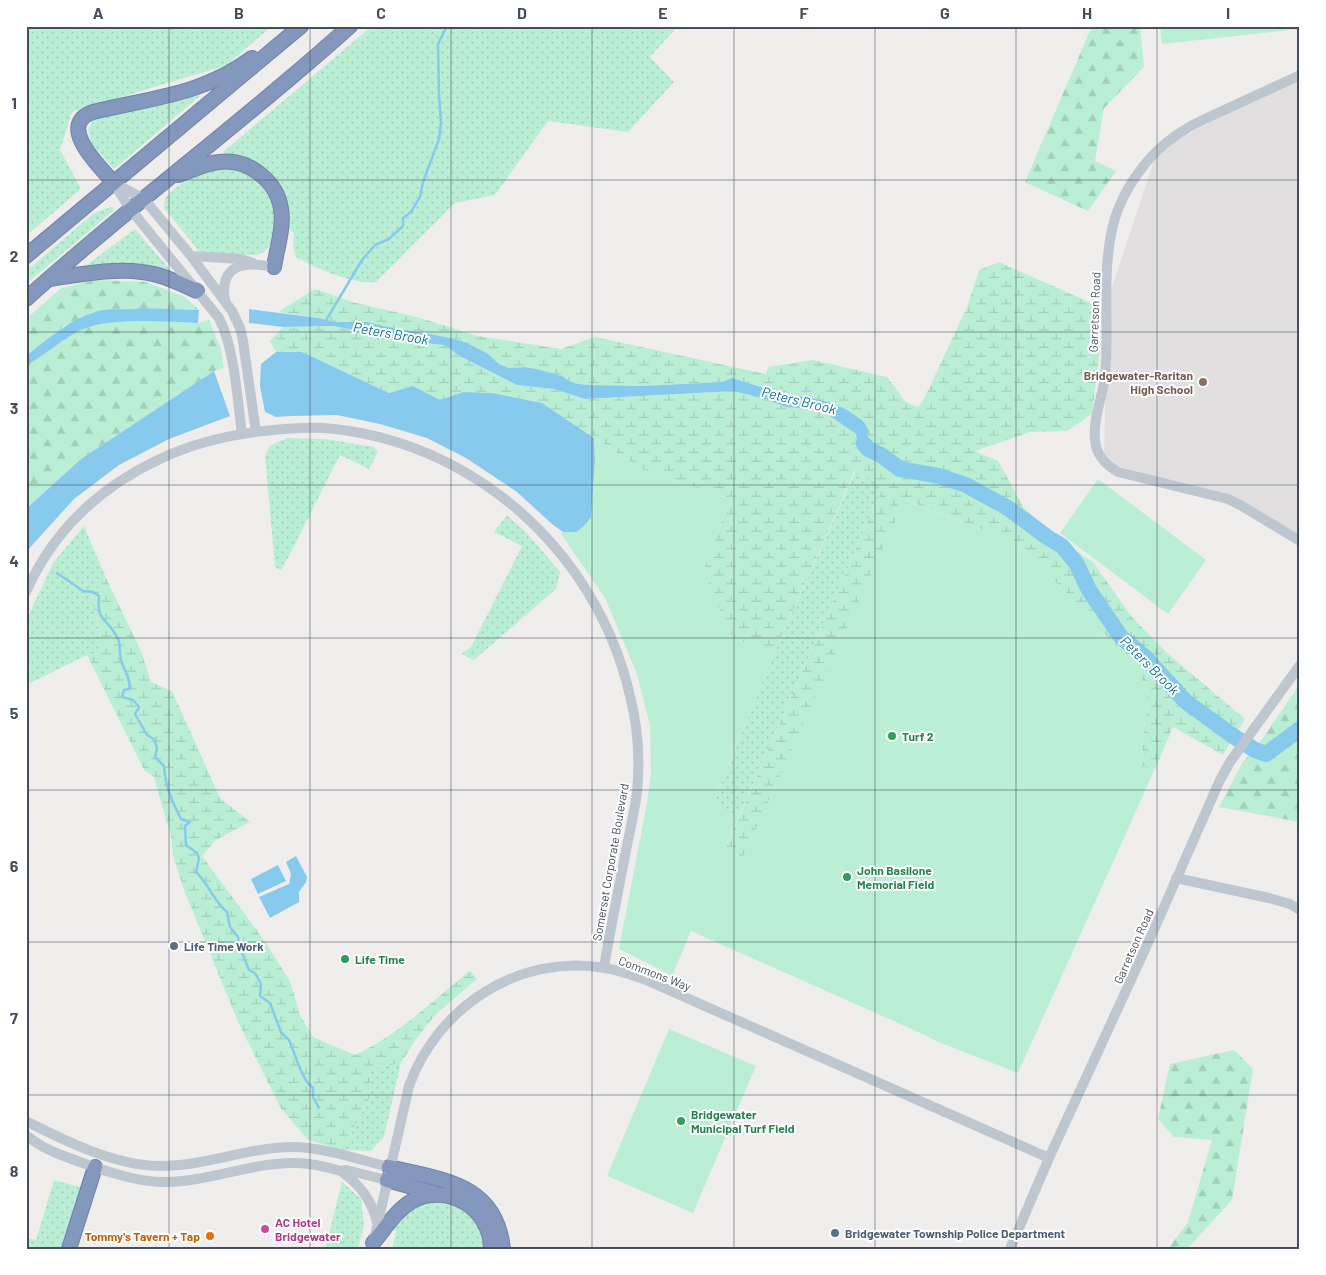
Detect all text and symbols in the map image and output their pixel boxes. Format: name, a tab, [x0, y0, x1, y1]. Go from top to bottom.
text: A	[93, 3, 104, 22]
text: B	[234, 3, 244, 22]
text: C	[376, 3, 386, 22]
text: D	[517, 3, 527, 22]
text: E	[658, 3, 668, 22]
text: F	[800, 3, 809, 22]
text: G	[940, 3, 950, 22]
text: H	[1082, 3, 1092, 22]
text: I	[1226, 3, 1230, 22]
text: 1	[11, 93, 17, 112]
text: 2	[10, 246, 19, 265]
street label: Garretson Road	[1086, 272, 1102, 352]
water label: Peters Brook	[352, 318, 430, 348]
place label: Bridgewater-Raritan High School	[1084, 368, 1193, 396]
marker: Bridgewater-Raritan High School	[1197, 376, 1209, 388]
water label: Peters Brook	[760, 383, 838, 417]
text: 3	[10, 398, 18, 417]
text: 4	[9, 551, 19, 570]
water label: Peters Brook	[1117, 632, 1183, 698]
text: 5	[10, 703, 19, 722]
place label: Turf 2	[902, 729, 934, 743]
marker: Turf 2	[886, 730, 898, 742]
street label: Somerset Corporate Boulevard	[589, 782, 631, 942]
text: 6	[10, 856, 19, 875]
place label: John Basilone Memorial Field	[857, 863, 934, 891]
marker: John Basilone Memorial Field	[841, 871, 853, 883]
street label: Garretson Road	[1110, 906, 1156, 986]
place label: Life Time Work	[184, 939, 264, 953]
marker: Life Time Work	[168, 940, 180, 952]
place label: Life Time	[355, 952, 405, 966]
marker: Life Time	[339, 953, 351, 965]
street label: Commons Way	[617, 953, 694, 993]
text: 7	[10, 1008, 18, 1027]
place label: Bridgewater Municipal Turf Field	[691, 1107, 795, 1135]
marker: Bridgewater Municipal Turf Field	[675, 1115, 687, 1127]
text: 8	[10, 1161, 19, 1180]
place label: AC Hotel Bridgewater	[275, 1215, 341, 1243]
marker: AC Hotel Bridgewater	[259, 1223, 271, 1235]
place label: Bridgewater Township Police Department	[845, 1226, 1066, 1240]
marker: Bridgewater Township Police Department	[829, 1227, 841, 1239]
place label: Tommy's Tavern + Tap	[85, 1229, 200, 1243]
marker: Tommy's Tavern + Tap	[204, 1230, 216, 1242]

